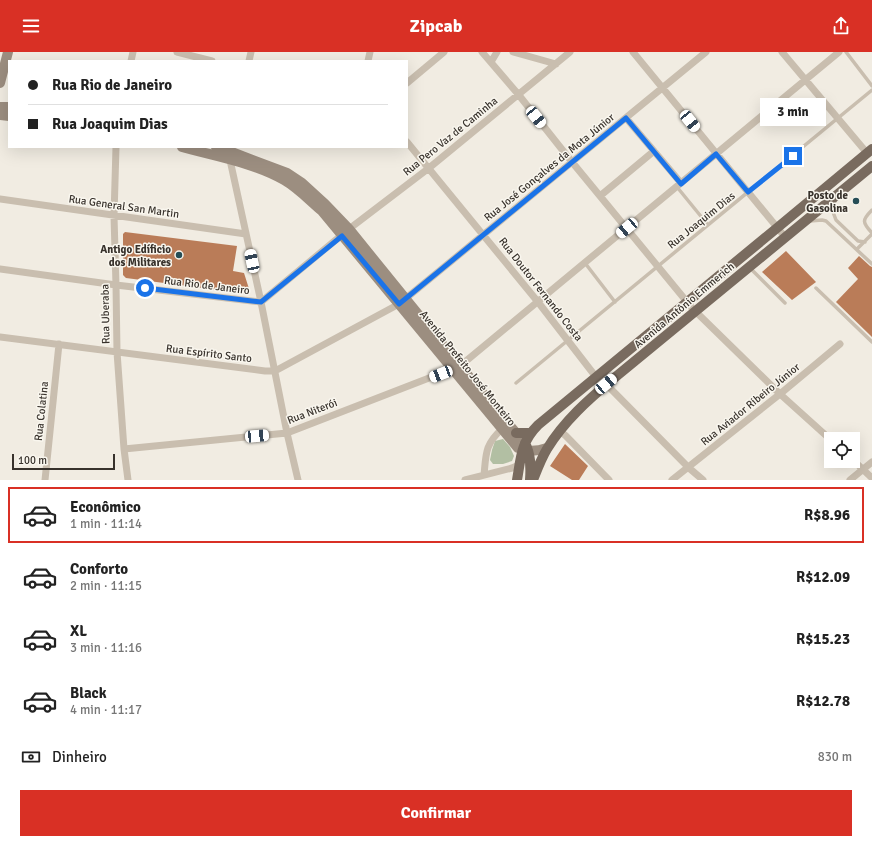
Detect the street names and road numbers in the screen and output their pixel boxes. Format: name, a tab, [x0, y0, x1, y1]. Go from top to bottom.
street label: Rua Pero Vaz de Caminha	[400, 94, 501, 179]
street label: Rua José Gonçalves da Mota Júnior	[482, 111, 617, 224]
street label: Rua Joaquim Dias	[665, 189, 738, 252]
street label: Rua General San Martin	[68, 192, 180, 221]
street label: Rua Doutor Fernando Costa	[496, 235, 585, 344]
street label: Avenida Antônio Emmerich	[632, 260, 737, 351]
street label: Rua Rio de Janeiro	[163, 274, 251, 297]
street label: Rua Uberaba	[98, 283, 113, 344]
street label: Avenida Prefeito José Monteiro	[417, 308, 518, 429]
street label: Rua Espírito Santo	[165, 342, 253, 365]
street label: Rua Aviador Ribeiro Júnior	[698, 360, 803, 448]
street label: Rua Colatina	[32, 380, 51, 442]
street label: Rua Niterói	[285, 396, 339, 427]

